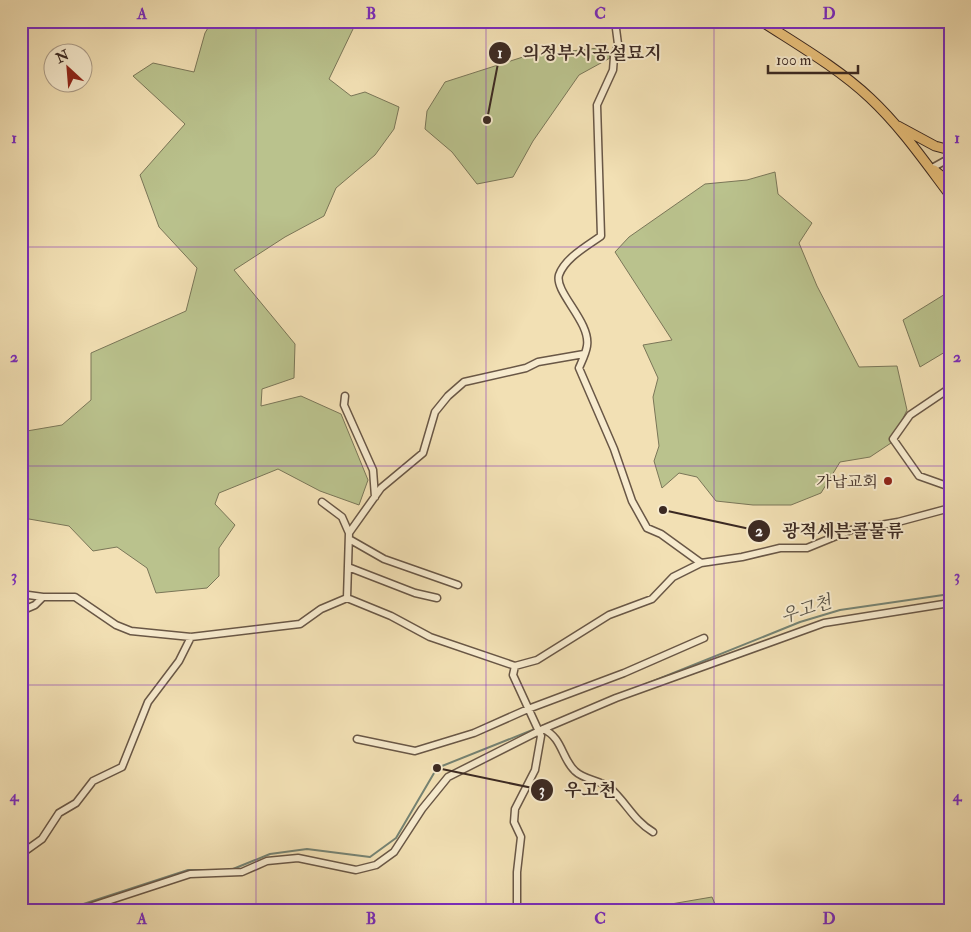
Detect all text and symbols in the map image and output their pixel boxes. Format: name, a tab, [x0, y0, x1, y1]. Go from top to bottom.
text: A	[136, 4, 148, 24]
text: B	[366, 4, 376, 24]
text: C	[594, 4, 606, 24]
text: D	[822, 4, 836, 24]
callout: 의정부시공설묘지	[487, 36, 671, 69]
north arrow	[42, 42, 92, 92]
text: 의정부시공설묘지	[522, 42, 662, 65]
scale bar	[768, 42, 858, 74]
text: 1	[497, 44, 503, 63]
text: N	[52, 46, 72, 68]
text: 100 m	[776, 51, 812, 70]
text: 1	[11, 128, 17, 148]
text: 1	[954, 128, 960, 148]
text: 2	[10, 347, 18, 367]
text: 2	[953, 347, 961, 367]
place label: 가납교회	[816, 472, 878, 492]
marker: 가납교회	[882, 475, 894, 487]
callout: 광적세븐콜물류	[747, 514, 913, 547]
text: 광적세븐콜물류	[782, 520, 904, 543]
text: 2	[755, 522, 763, 541]
text: 3	[11, 566, 17, 586]
text: 3	[954, 566, 960, 586]
water label: 우고천	[778, 590, 836, 628]
callout: 우고천	[529, 773, 626, 806]
text: 우고천	[564, 779, 616, 802]
text: 3	[539, 781, 545, 800]
text: 4	[9, 786, 20, 806]
text: 4	[952, 786, 963, 806]
text: A	[136, 909, 148, 929]
text: B	[366, 909, 376, 929]
text: C	[594, 909, 606, 929]
text: D	[822, 909, 836, 929]

